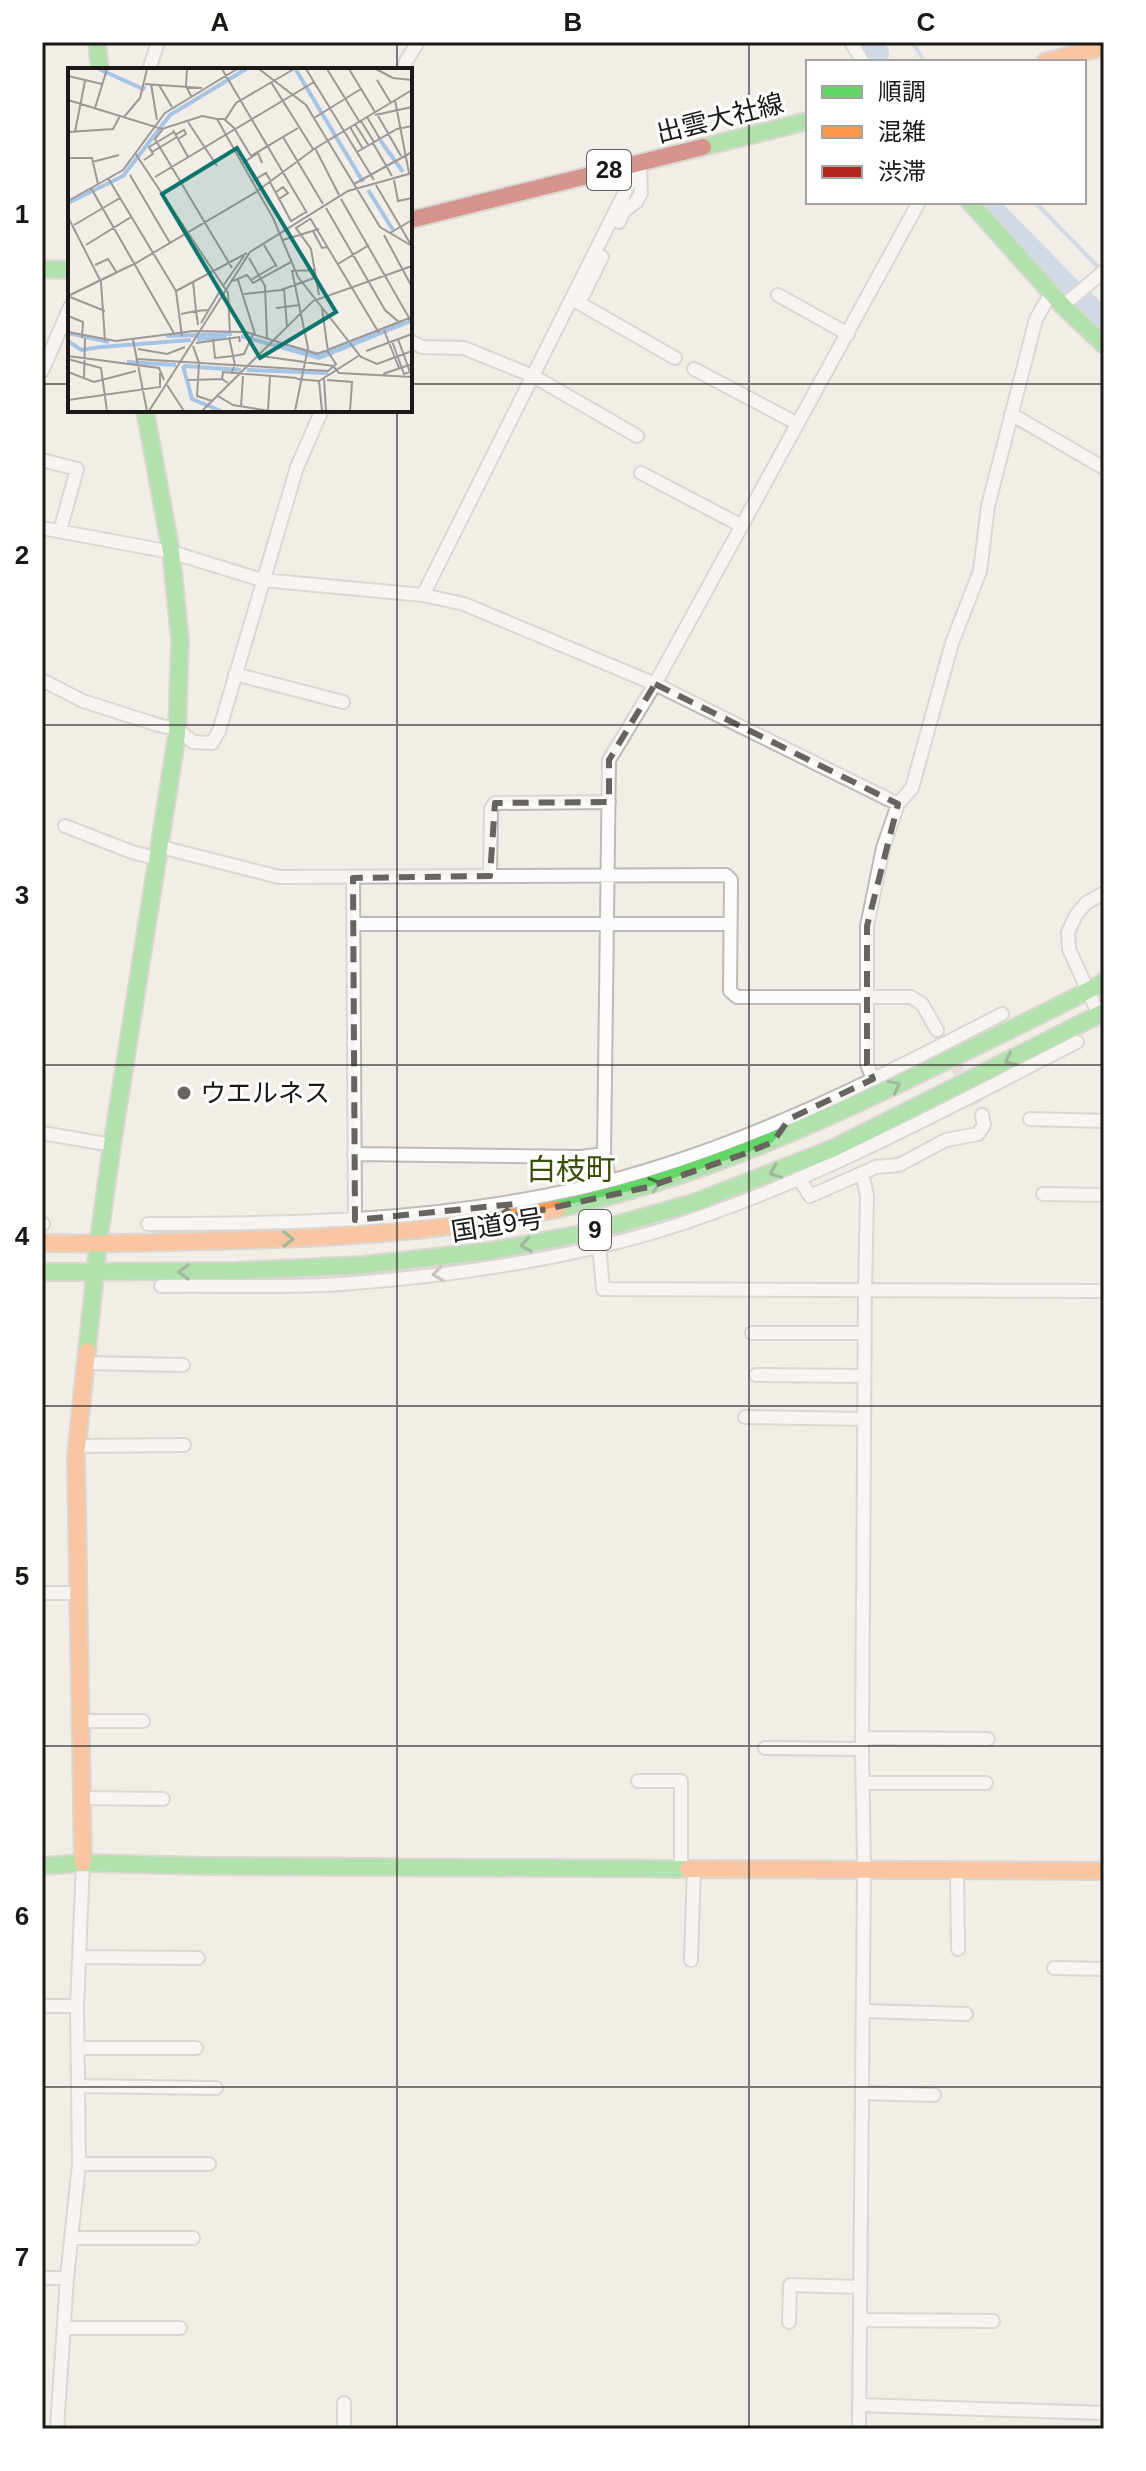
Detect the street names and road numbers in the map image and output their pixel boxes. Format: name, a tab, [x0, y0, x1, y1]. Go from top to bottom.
street label: 出雲大社線	[653, 88, 787, 148]
road number: 28	[587, 150, 631, 190]
street label: 国道9号	[449, 1203, 545, 1247]
road number: 9	[579, 1210, 611, 1250]

